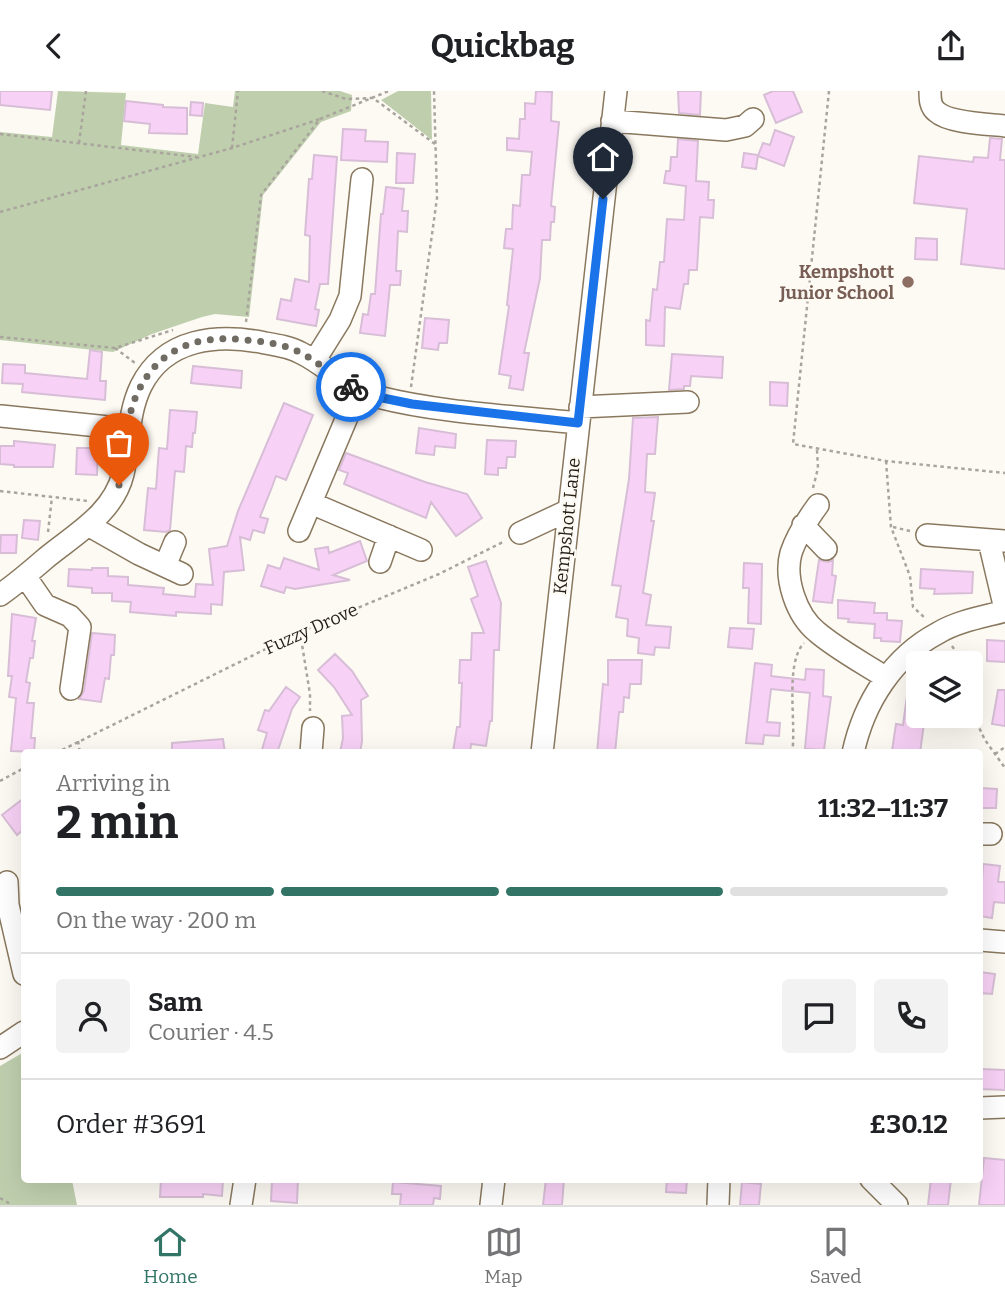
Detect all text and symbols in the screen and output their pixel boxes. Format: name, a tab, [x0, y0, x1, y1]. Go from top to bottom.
icon: back	[35, 27, 73, 65]
text: Quickbag	[430, 27, 575, 65]
icon: share	[932, 27, 970, 65]
pin	[573, 127, 633, 199]
icon: home	[584, 138, 622, 176]
place label: Kempshott Junior School	[779, 261, 894, 304]
marker: Kempshott Junior School	[900, 274, 916, 290]
courier	[316, 352, 386, 422]
icon: bike	[332, 368, 370, 406]
pin	[89, 413, 149, 485]
icon: bag	[100, 424, 138, 462]
street label: Kempshott Lane	[549, 457, 585, 595]
street label: Fuzzy Drove	[261, 599, 361, 659]
map controls	[906, 651, 983, 728]
button: layers	[906, 651, 983, 728]
text: Arriving in	[56, 769, 170, 797]
text: 11:32–11:37	[818, 793, 948, 824]
text: 2 min	[56, 795, 178, 850]
text: On the way · 200 m	[56, 906, 256, 934]
button: person	[56, 979, 130, 1053]
button: chat	[782, 979, 856, 1053]
button: phone	[874, 979, 948, 1053]
text: Sam	[148, 987, 203, 1018]
text: Courier · 4.5	[148, 1018, 274, 1046]
text: Order #3691	[56, 1109, 205, 1140]
text: £30.12	[869, 1109, 948, 1140]
tab: Home	[143, 1223, 198, 1288]
tab: Map	[484, 1223, 523, 1288]
tab: Saved	[809, 1223, 862, 1288]

